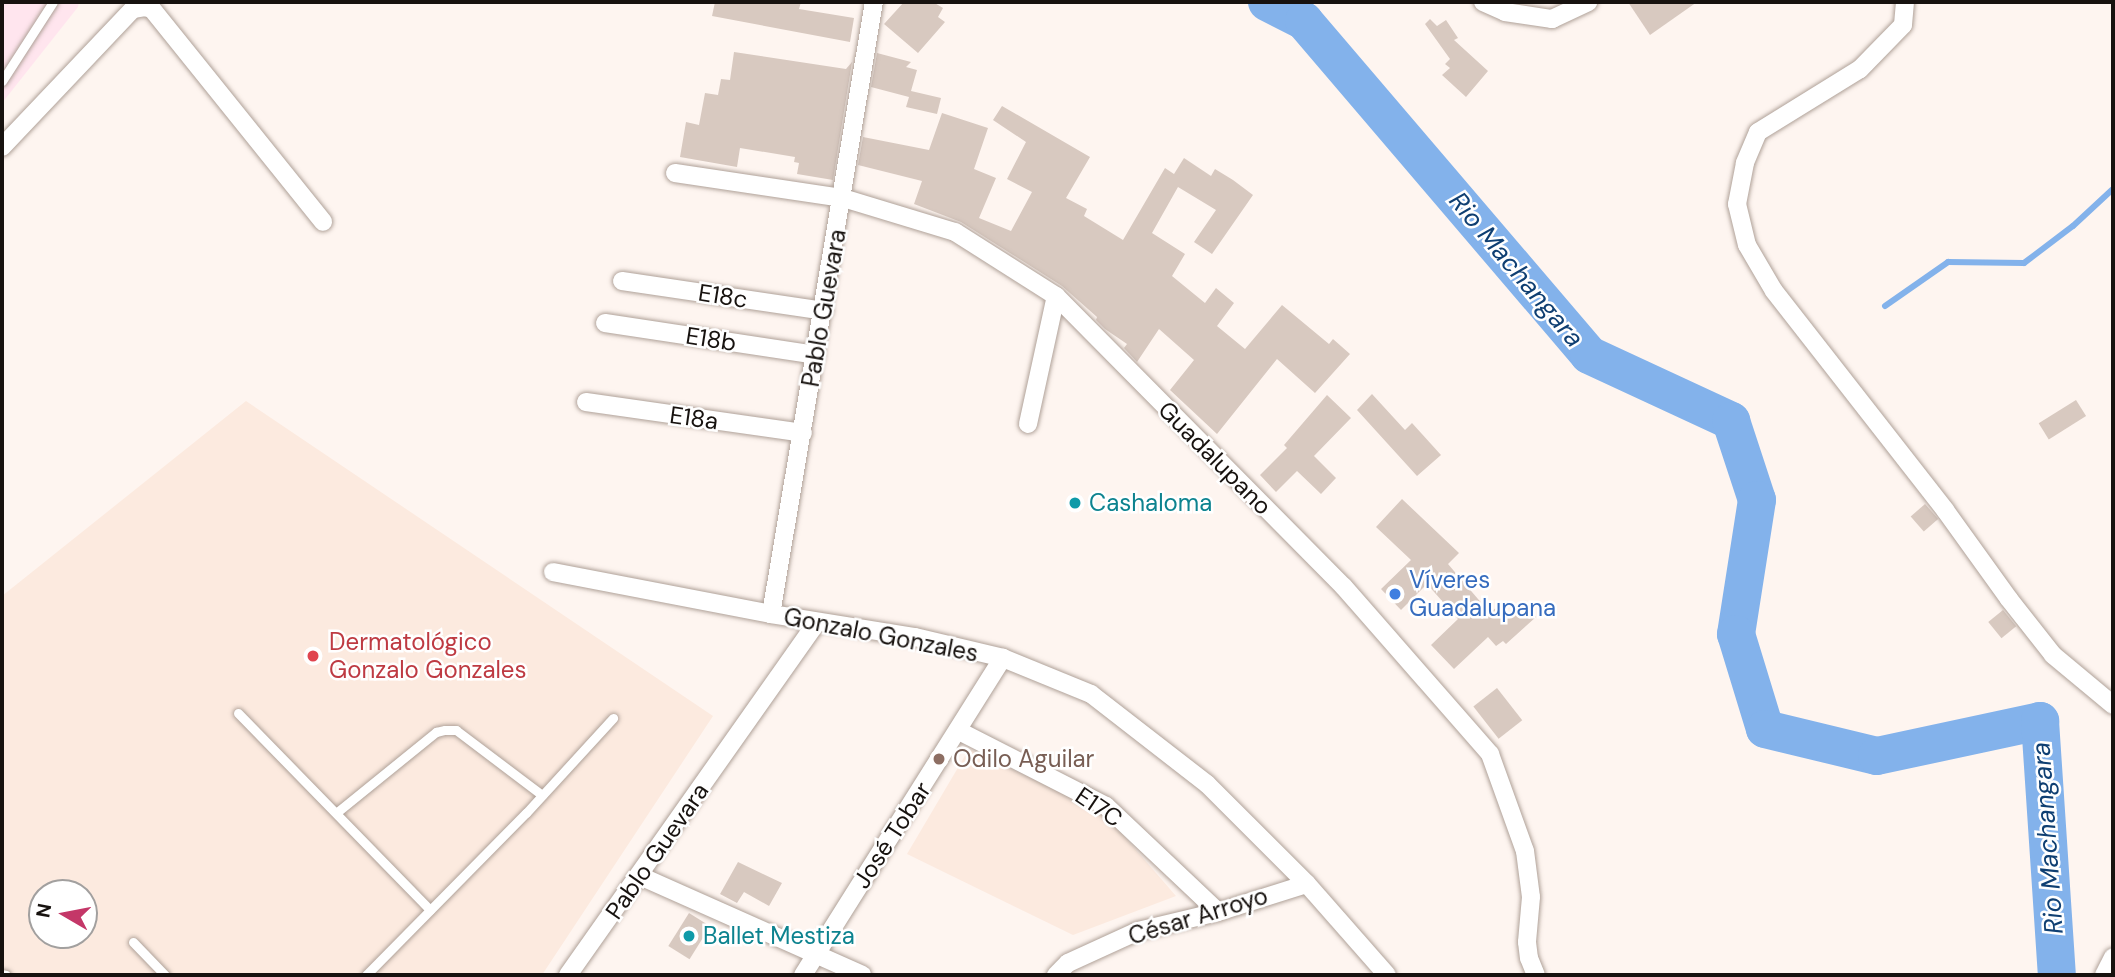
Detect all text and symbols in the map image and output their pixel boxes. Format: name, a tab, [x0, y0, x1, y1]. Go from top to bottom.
water label: Rio Machangara	[1442, 186, 1590, 354]
street label: Pablo Guevara	[796, 227, 852, 389]
street label: E18c	[696, 278, 750, 314]
street label: E18b	[684, 321, 738, 357]
street label: Guadalupano	[1152, 395, 1278, 521]
street label: E18a	[668, 400, 720, 436]
place label: Cashaloma	[1089, 489, 1212, 517]
marker: Cashaloma	[1067, 495, 1083, 511]
place label: Víveres Guadalupana	[1409, 566, 1556, 622]
marker: Víveres Guadalupana	[1387, 586, 1403, 602]
street label: Gonzalo Gonzales	[781, 602, 981, 668]
place label: Dermatológico Gonzalo Gonzales	[329, 628, 526, 684]
marker: Dermatológico Gonzalo Gonzales	[303, 646, 323, 666]
water label: Rio Machangara	[2026, 741, 2070, 935]
place label: Odilo Aguilar	[953, 745, 1094, 773]
marker: Odilo Aguilar	[931, 751, 947, 767]
street label: José Tobar	[847, 776, 937, 894]
street label: Pablo Guevara	[599, 777, 715, 925]
street label: E17C	[1070, 781, 1128, 833]
north arrow	[28, 879, 98, 949]
street label: César Arroyo	[1125, 881, 1271, 951]
text: N	[30, 902, 57, 920]
place label: Ballet Mestiza	[703, 922, 855, 950]
marker: Ballet Mestiza	[681, 928, 697, 944]

